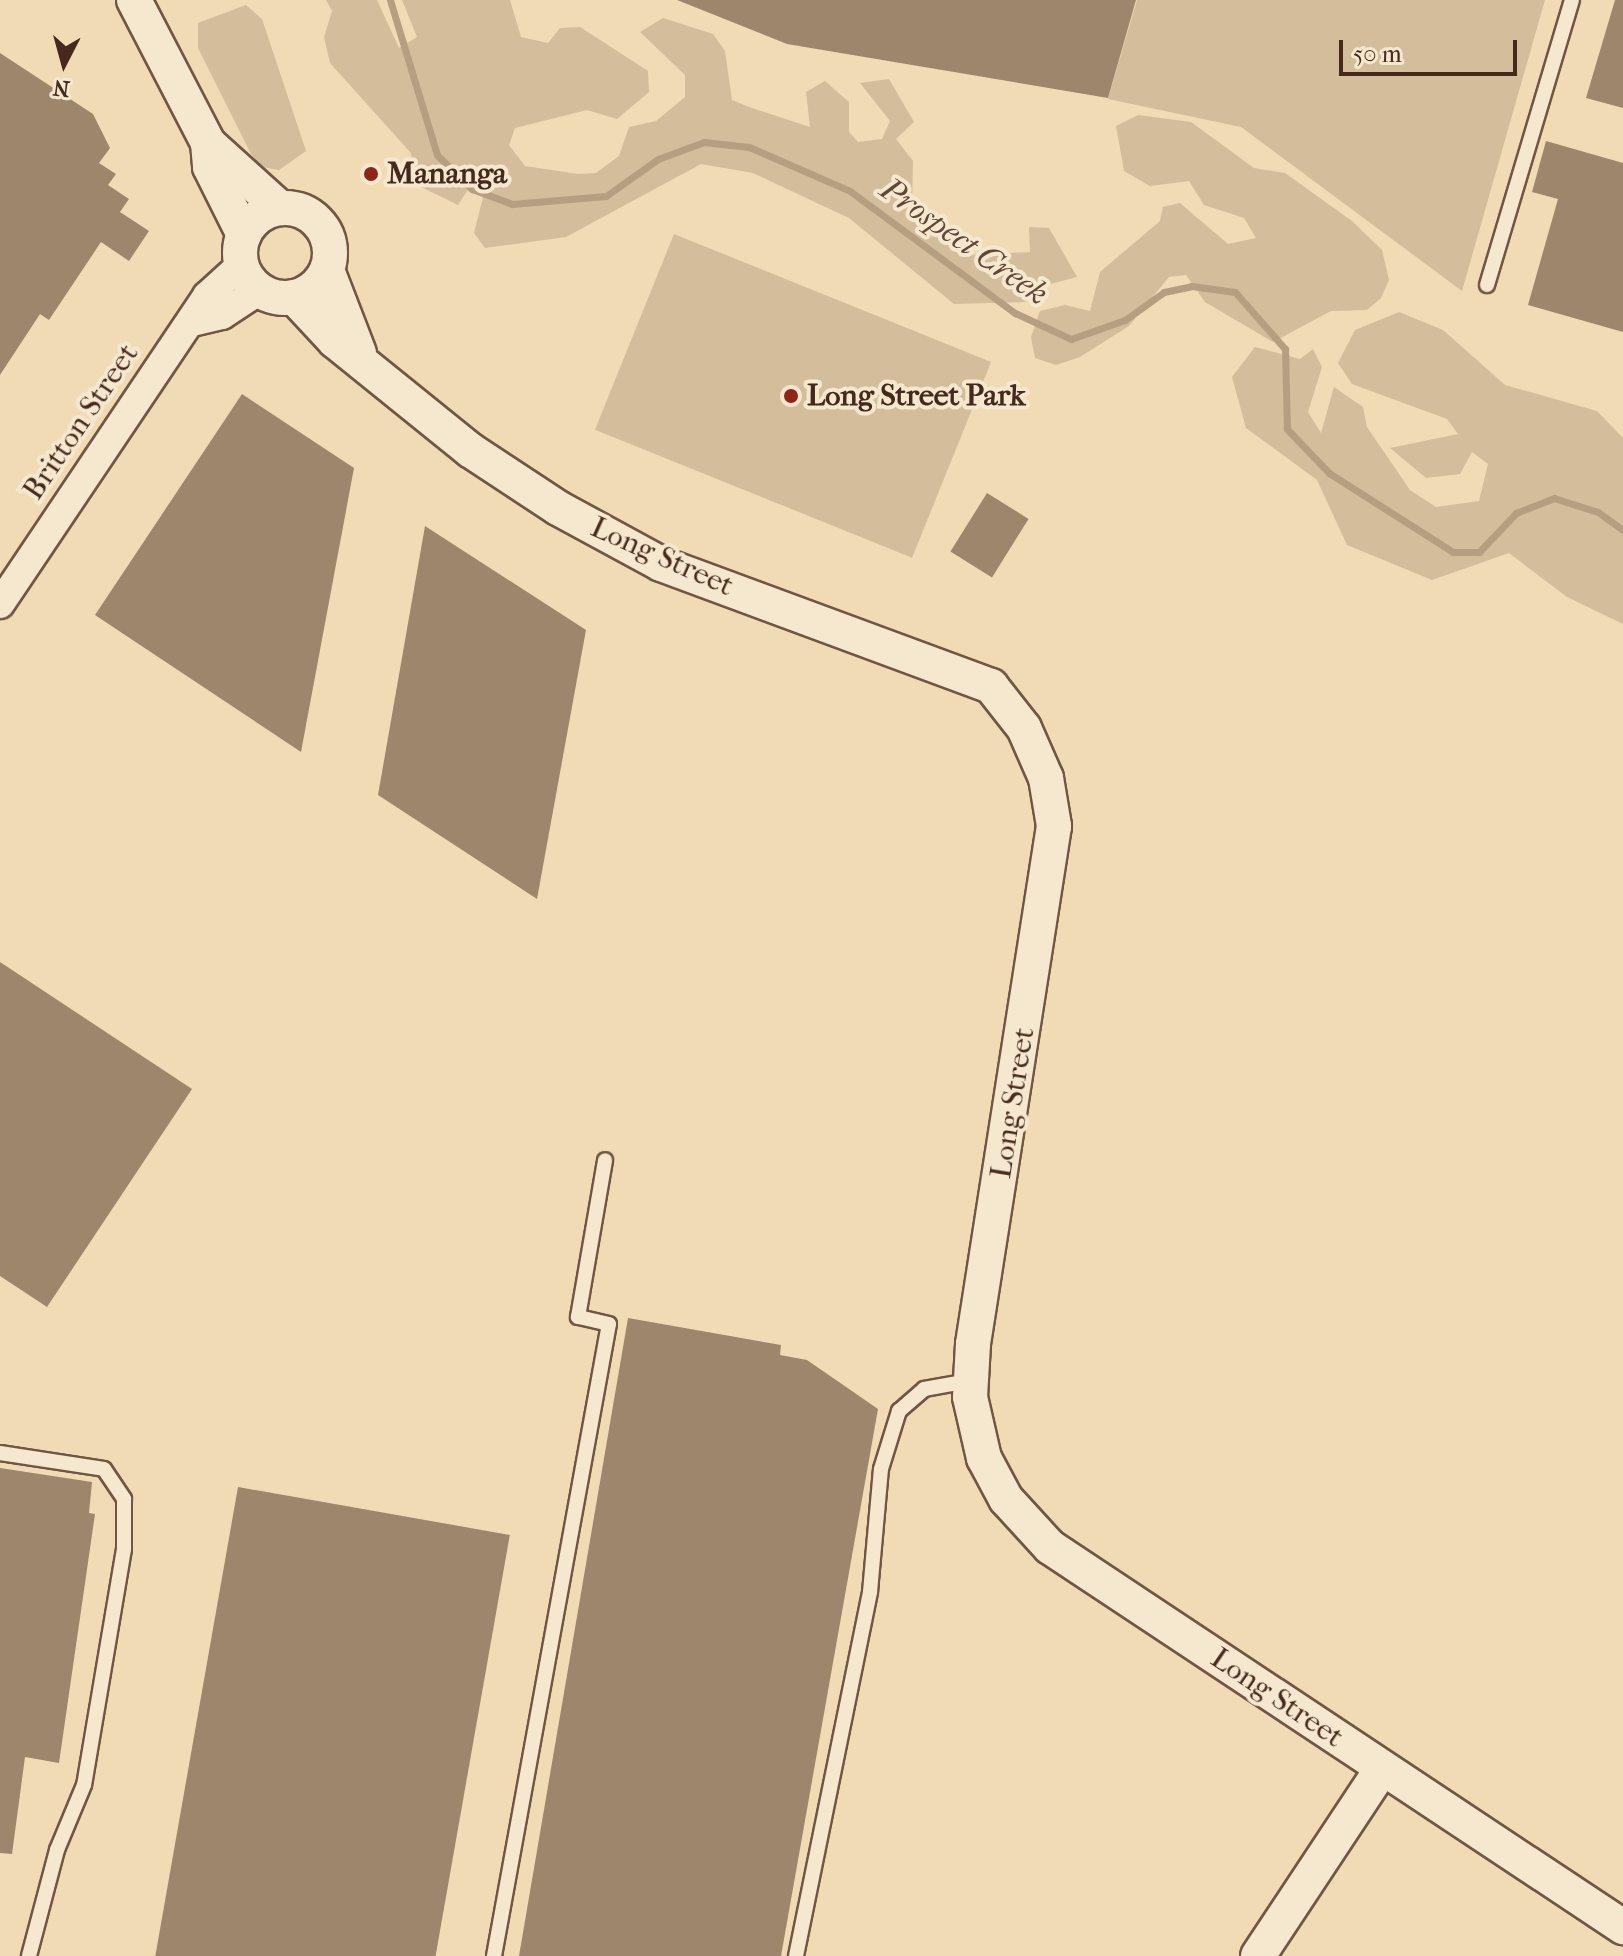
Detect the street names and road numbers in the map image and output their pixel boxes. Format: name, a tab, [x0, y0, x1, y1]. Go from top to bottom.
street label: Britton Street	[16, 337, 146, 507]
street label: Long Street	[585, 510, 739, 604]
street label: Long Street	[983, 1025, 1043, 1181]
street label: Long Street	[1204, 1640, 1350, 1756]

